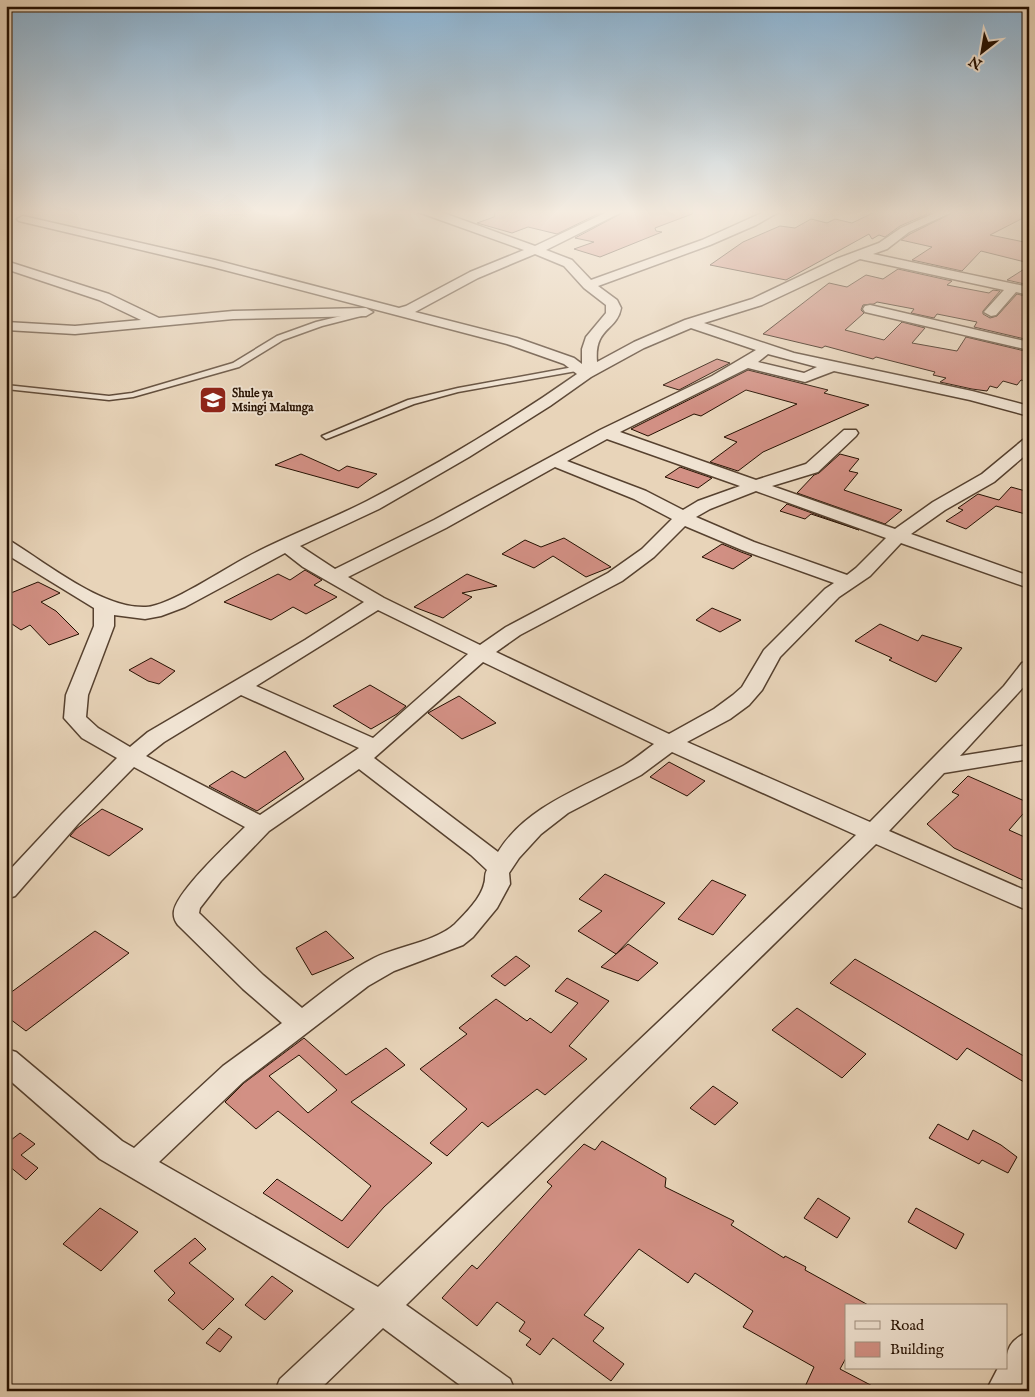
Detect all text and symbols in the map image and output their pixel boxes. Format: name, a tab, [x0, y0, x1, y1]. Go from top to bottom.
north arrow	[958, 28, 1008, 78]
text: N	[966, 51, 987, 74]
school or university icon: Shule ya Msingi Malunga	[198, 385, 228, 415]
place label: Shule ya Msingi Malunga	[232, 386, 314, 416]
legend	[845, 1304, 1008, 1370]
text: Road	[890, 1316, 925, 1335]
text: Building	[890, 1340, 945, 1359]

